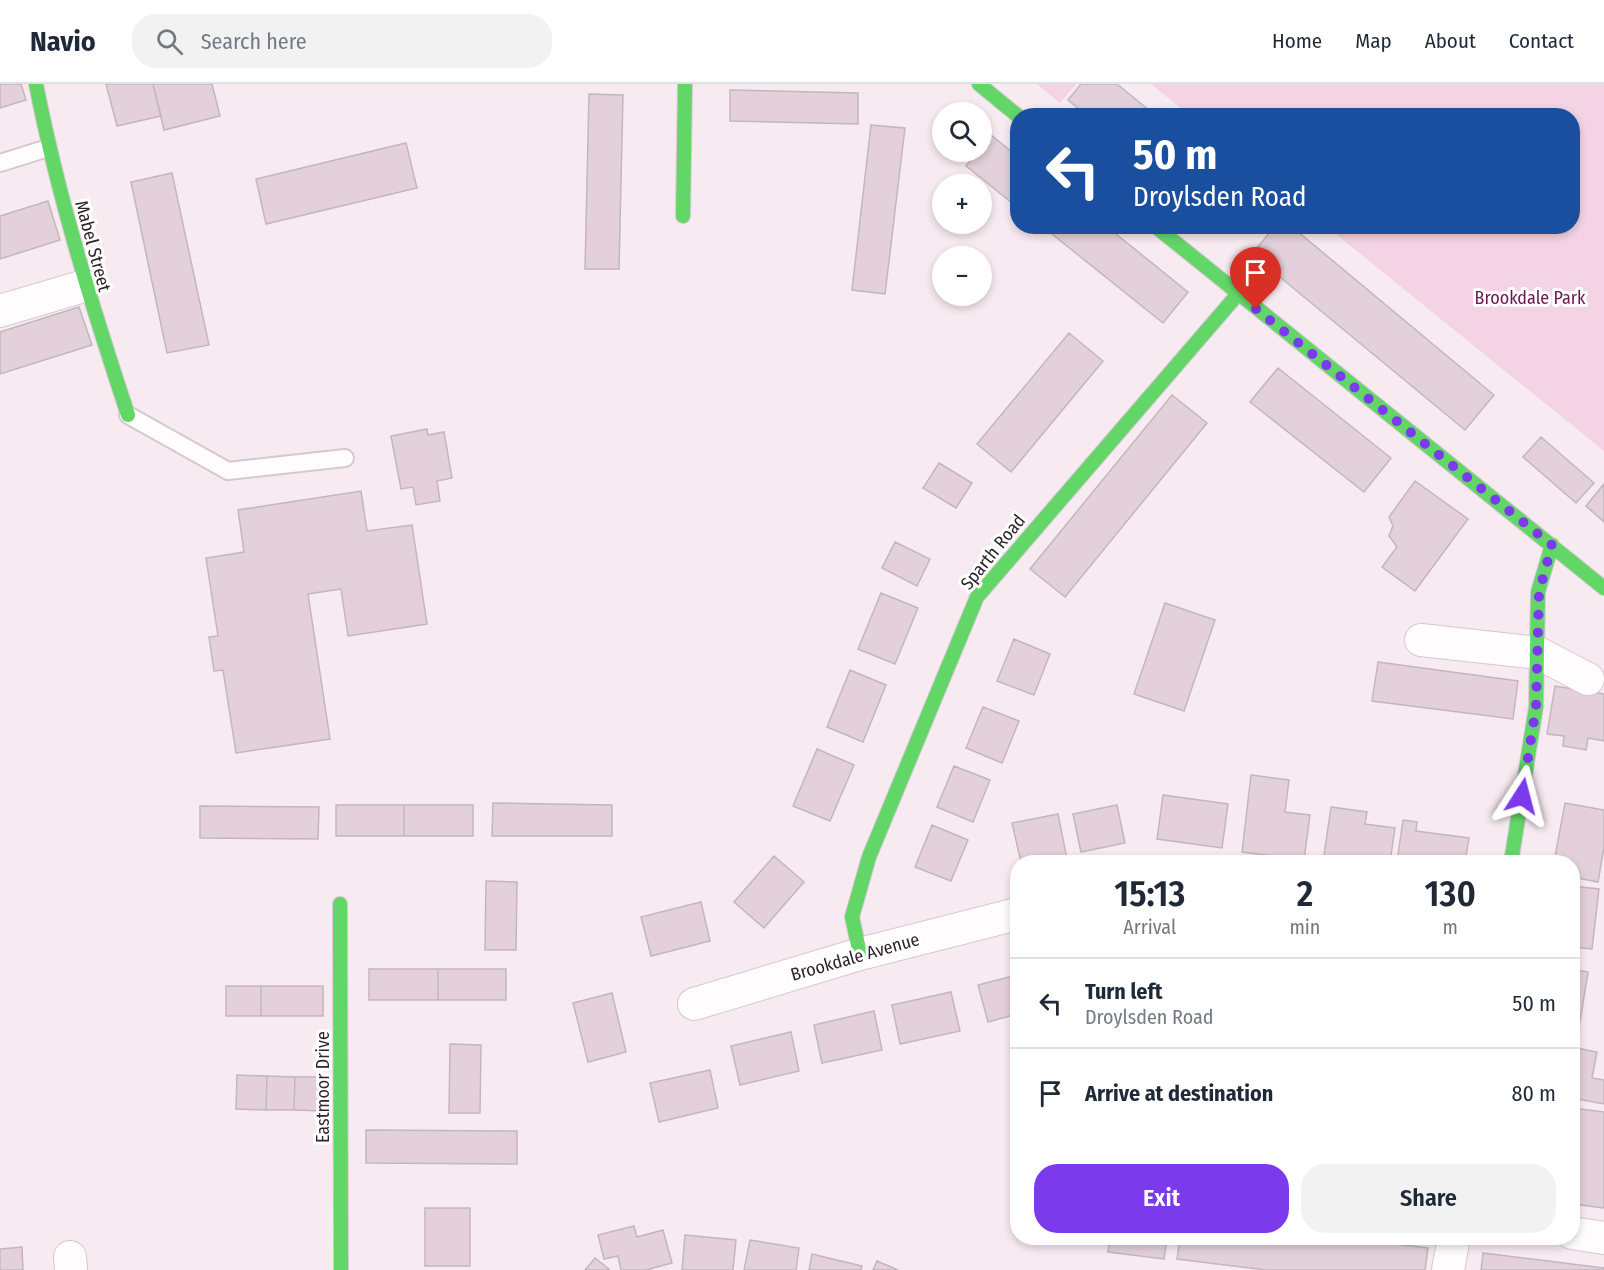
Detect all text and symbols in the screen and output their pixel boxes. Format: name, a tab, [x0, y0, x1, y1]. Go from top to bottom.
search box	[132, 14, 552, 68]
text: Navio	[30, 25, 96, 58]
icon: search	[153, 25, 186, 58]
text: Search here	[201, 28, 307, 55]
text: Home	[1272, 28, 1322, 54]
text: Map	[1355, 28, 1392, 54]
text: About	[1425, 28, 1476, 54]
text: Contact	[1509, 28, 1574, 54]
map controls	[932, 102, 992, 306]
button: search	[932, 102, 992, 162]
text: 50 m	[1133, 130, 1217, 180]
icon: left	[1034, 132, 1112, 210]
button: +	[932, 174, 992, 234]
text: Droylsden Road	[1133, 181, 1307, 213]
street label: Mabel Street	[70, 198, 116, 294]
button: −	[932, 246, 992, 306]
pin	[1230, 247, 1281, 309]
icon: arrive	[1239, 256, 1272, 289]
park label: Brookdale Park	[1475, 287, 1586, 309]
street label: Sparth Road	[956, 510, 1030, 594]
position arrow	[1490, 764, 1554, 828]
text: 15:13	[1114, 872, 1185, 916]
text: 2	[1297, 872, 1313, 916]
text: 130	[1425, 872, 1476, 916]
text: Arrival	[1123, 915, 1176, 939]
text: min	[1289, 915, 1320, 939]
text: m	[1443, 915, 1458, 939]
street label: Brookdale Avenue	[788, 928, 922, 986]
text: Turn left	[1085, 978, 1163, 1005]
icon: left	[1034, 987, 1067, 1020]
text: 50 m	[1512, 990, 1556, 1017]
text: Droylsden Road	[1085, 1005, 1214, 1029]
street label: Eastmoor Drive	[312, 1031, 334, 1143]
icon: arrive	[1034, 1077, 1067, 1110]
text: Arrive at destination	[1085, 1080, 1273, 1107]
text: 80 m	[1511, 1080, 1556, 1107]
button: Exit	[1034, 1164, 1289, 1233]
button: Share	[1301, 1164, 1556, 1233]

